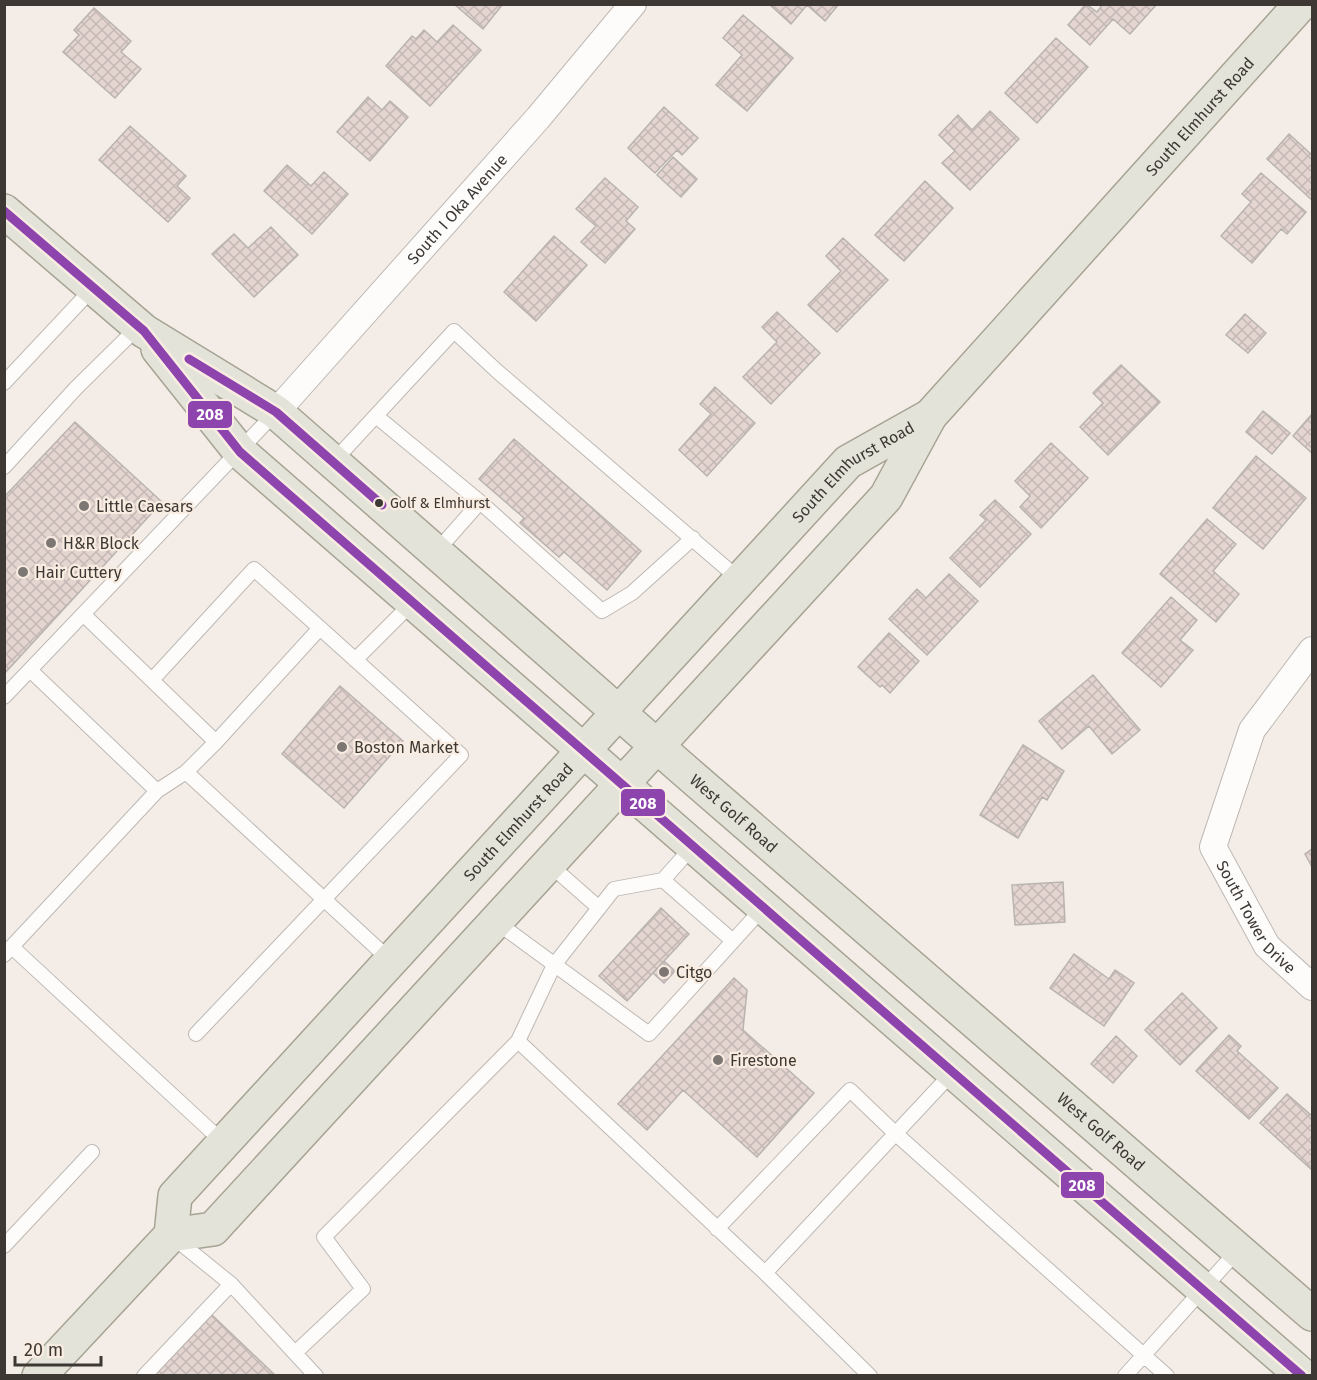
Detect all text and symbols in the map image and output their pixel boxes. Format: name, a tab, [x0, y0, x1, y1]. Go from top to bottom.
street label: South Elmhurst Road	[1142, 53, 1258, 180]
street label: South I Oka Avenue	[403, 150, 511, 268]
line badge: 208	[187, 400, 233, 429]
text: 208	[197, 405, 223, 424]
street label: South Elmhurst Road	[788, 417, 917, 526]
place label: Golf & Elmhurst	[390, 495, 491, 512]
place label: Little Caesars	[96, 497, 193, 516]
marker: Golf & Elmhurst	[373, 497, 385, 509]
marker: Little Caesars	[77, 499, 91, 513]
place label: H&R Block	[63, 534, 140, 553]
marker: H&R Block	[44, 536, 58, 550]
place label: Hair Cuttery	[35, 563, 122, 582]
marker: Hair Cuttery	[16, 565, 30, 579]
place label: Boston Market	[354, 738, 459, 757]
marker: Boston Market	[335, 740, 349, 754]
street label: South Elmhurst Road	[459, 759, 577, 885]
street label: West Golf Road	[686, 770, 782, 856]
line badge: 208	[620, 788, 666, 817]
text: 208	[630, 794, 656, 813]
street label: South Tower Drive	[1213, 857, 1300, 977]
place label: Citgo	[676, 963, 712, 982]
marker: Citgo	[657, 965, 671, 979]
place label: Firestone	[730, 1051, 797, 1070]
marker: Firestone	[711, 1053, 725, 1067]
street label: West Golf Road	[1053, 1088, 1149, 1175]
line badge: 208	[1060, 1171, 1105, 1199]
text: 208	[1069, 1176, 1095, 1195]
scale bar	[15, 1329, 100, 1367]
text: 20 m	[24, 1339, 63, 1361]

